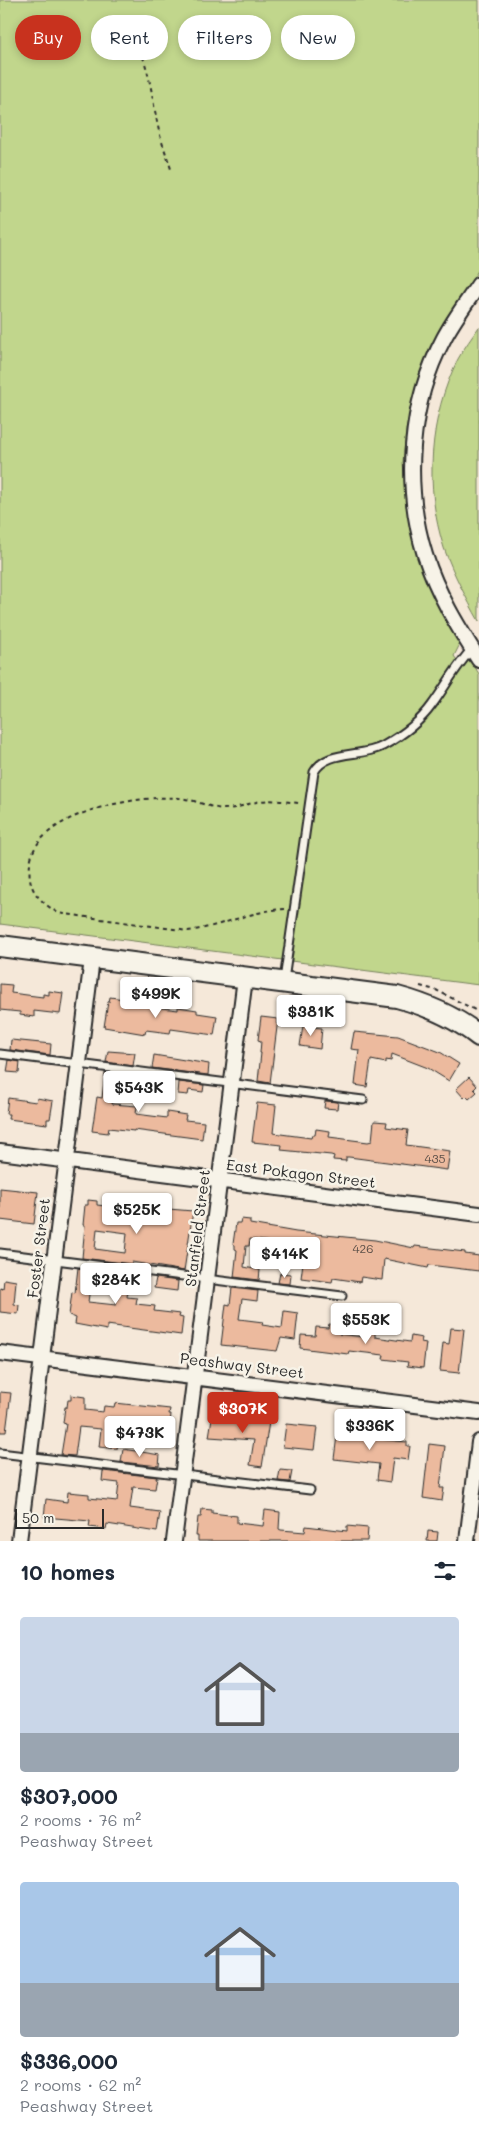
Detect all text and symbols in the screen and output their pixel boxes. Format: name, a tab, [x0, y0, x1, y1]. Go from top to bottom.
chip: Buy	[15, 15, 81, 60]
chip: Rent	[91, 15, 168, 60]
chip: Filters	[178, 15, 271, 60]
chip: New	[281, 15, 355, 60]
pin: $499K	[121, 976, 191, 1019]
text: $499K	[131, 982, 181, 1003]
pin: $381K	[276, 994, 346, 1037]
text: $381K	[287, 1000, 335, 1021]
pin: $543K	[104, 1070, 174, 1113]
text: $543K	[114, 1076, 164, 1097]
house number: 435	[424, 1150, 446, 1166]
street label: East Pokagon Street	[225, 1154, 377, 1192]
street label: Stanfield Street	[180, 1168, 214, 1288]
pin: $525K	[102, 1192, 172, 1235]
street label: Foster Street	[22, 1197, 54, 1299]
text: $525K	[113, 1198, 161, 1219]
pin: $414K	[250, 1236, 320, 1279]
house number: 426	[353, 1240, 373, 1256]
text: $414K	[261, 1242, 309, 1263]
pin: $284K	[81, 1262, 151, 1305]
text: $284K	[91, 1268, 141, 1289]
pin: $553K	[331, 1302, 401, 1345]
text: $553K	[342, 1308, 390, 1329]
street label: Peashway Street	[179, 1347, 305, 1383]
pin: $307K	[208, 1392, 278, 1434]
text: $307K	[218, 1397, 268, 1418]
pin: $336K	[335, 1408, 405, 1451]
text: $336K	[345, 1414, 395, 1435]
pin: $473K	[105, 1416, 175, 1458]
text: $473K	[115, 1421, 165, 1442]
scale bar	[15, 1506, 104, 1529]
text: 50 m	[22, 1508, 54, 1527]
icon: filters	[431, 1557, 459, 1585]
text: 10 homes	[20, 1558, 115, 1585]
icon: home	[195, 1649, 285, 1739]
text: $307,000	[20, 1782, 118, 1809]
text: 2 rooms · 76 m²	[20, 1809, 141, 1830]
text: Peashway Street	[20, 1830, 153, 1851]
icon: home	[195, 1914, 285, 2004]
text: $336,000	[20, 2047, 118, 2074]
text: 2 rooms · 62 m²	[20, 2074, 141, 2095]
text: Peashway Street	[20, 2095, 153, 2116]

